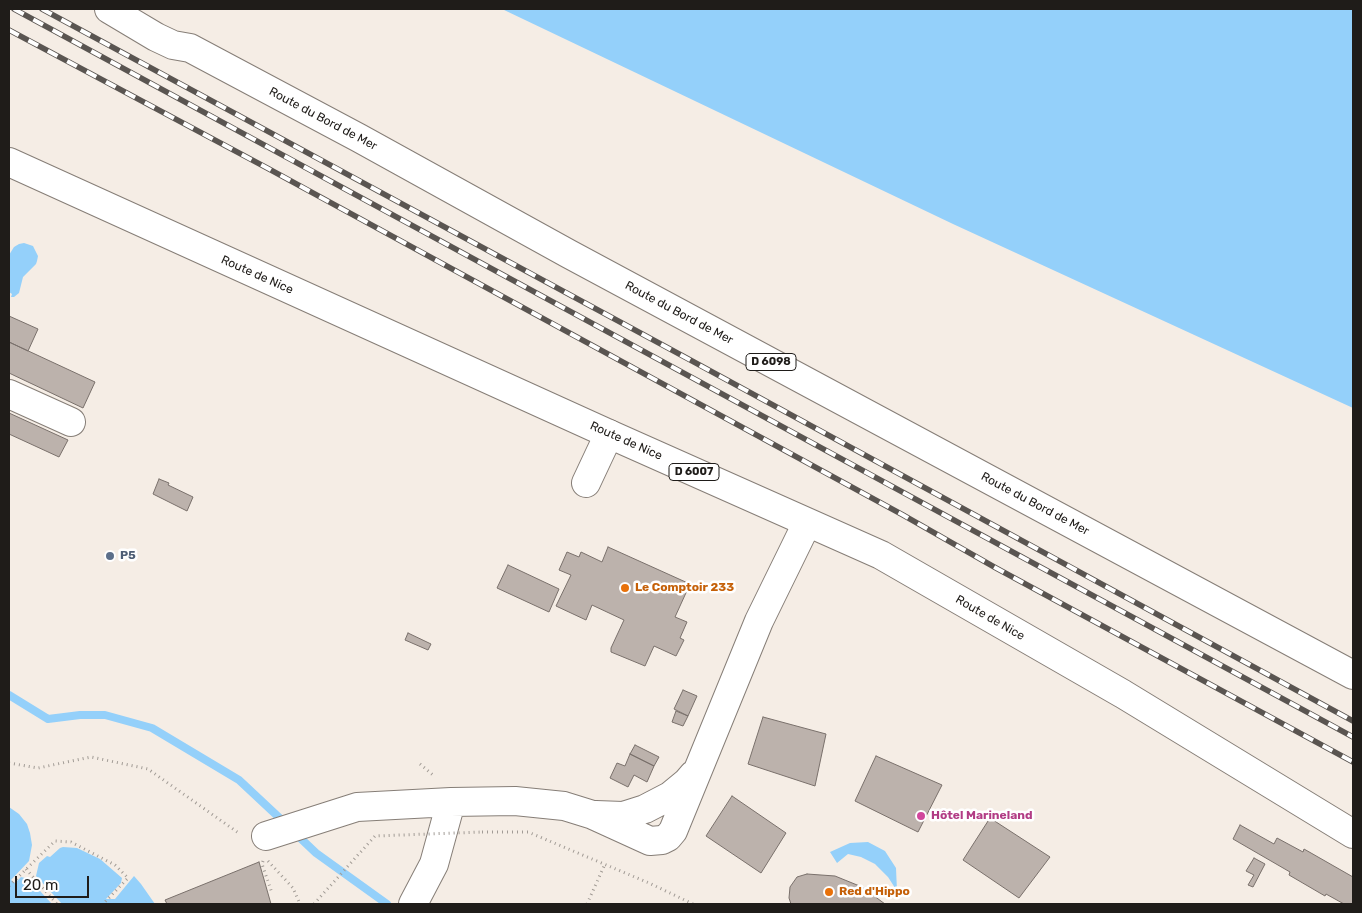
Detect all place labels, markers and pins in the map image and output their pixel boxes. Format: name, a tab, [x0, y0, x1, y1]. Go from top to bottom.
place label: P5	[120, 549, 136, 563]
marker: P5	[104, 550, 116, 562]
place label: Le Comptoir 233	[635, 581, 734, 595]
marker: Le Comptoir 233	[619, 582, 631, 594]
place label: Hôtel Marineland	[931, 809, 1033, 823]
marker: Hôtel Marineland	[915, 810, 927, 822]
place label: Red d'Hippo	[839, 885, 910, 899]
marker: Red d'Hippo	[823, 886, 835, 898]

